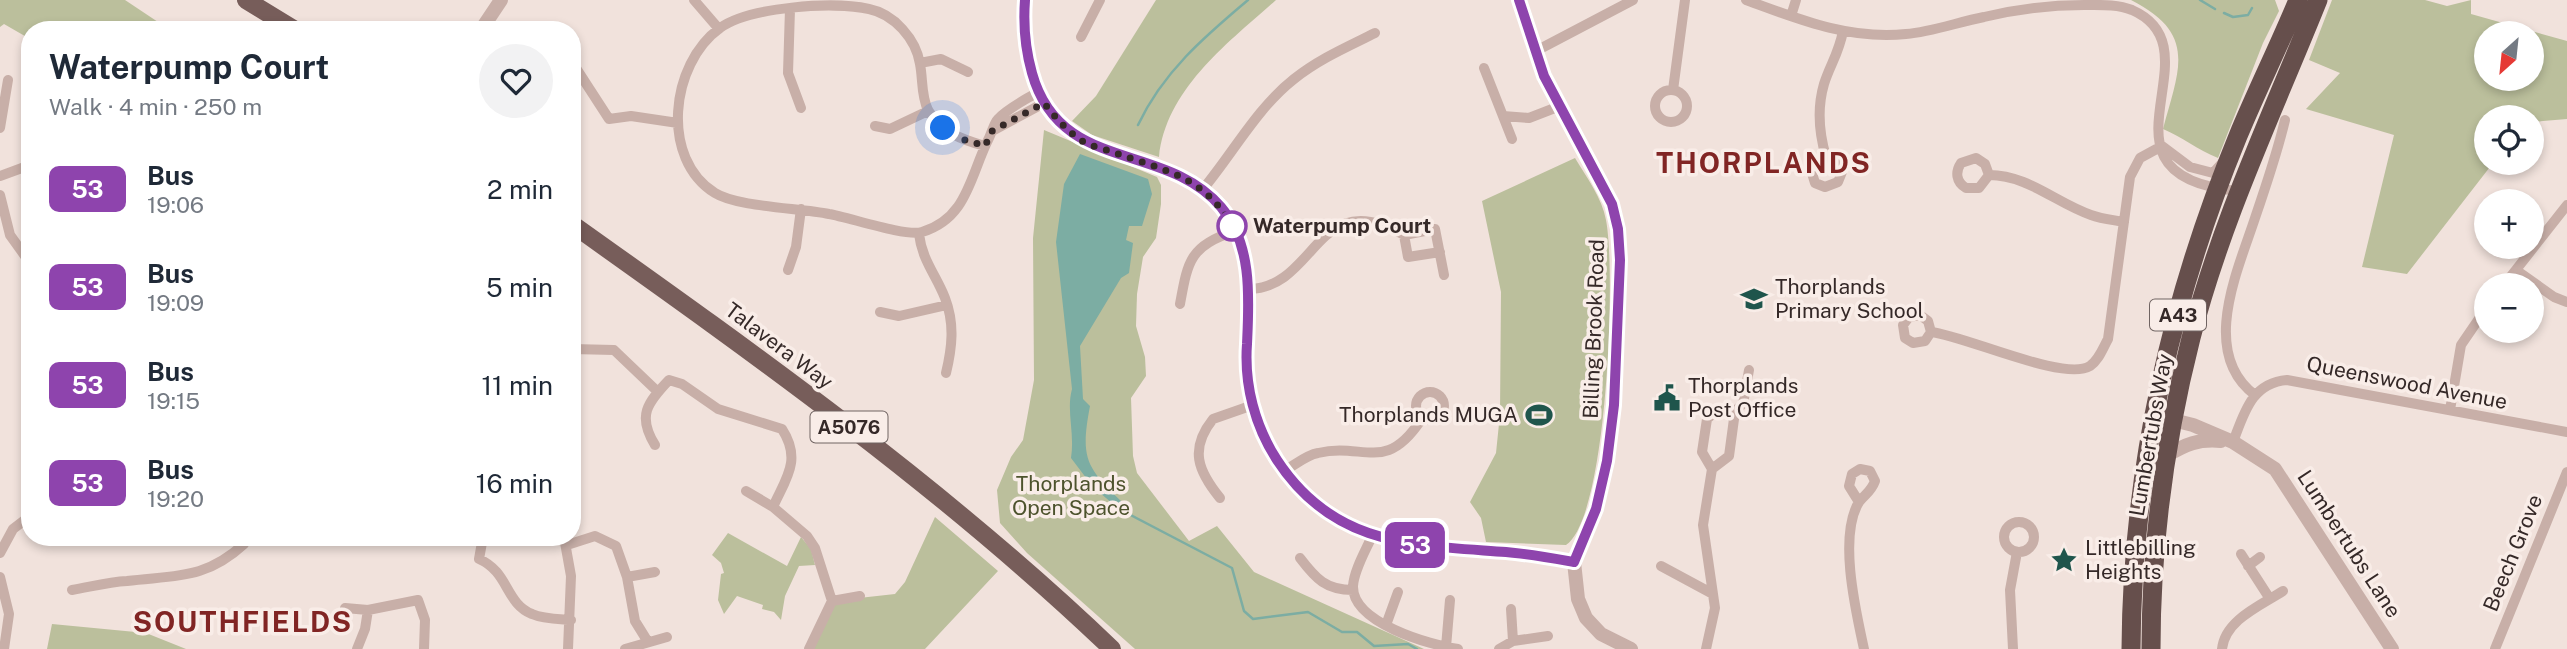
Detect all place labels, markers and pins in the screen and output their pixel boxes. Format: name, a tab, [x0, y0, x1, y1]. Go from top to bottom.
marker: Waterpump Court	[1217, 211, 1247, 241]
place label: Waterpump Court	[1253, 213, 1431, 238]
place label: Thorplands Primary School	[1775, 274, 1924, 323]
school or university icon: Thorplands Primary School	[1739, 284, 1769, 314]
place label: Thorplands Post Office	[1688, 373, 1798, 422]
public building icon: Thorplands Post Office	[1652, 383, 1682, 413]
sports icon: Thorplands MUGA	[1524, 400, 1554, 430]
place label: Thorplands MUGA	[1339, 402, 1518, 427]
place label: Littlebilling Heights	[2085, 535, 2196, 584]
place icon: Littlebilling Heights	[2049, 545, 2079, 575]

